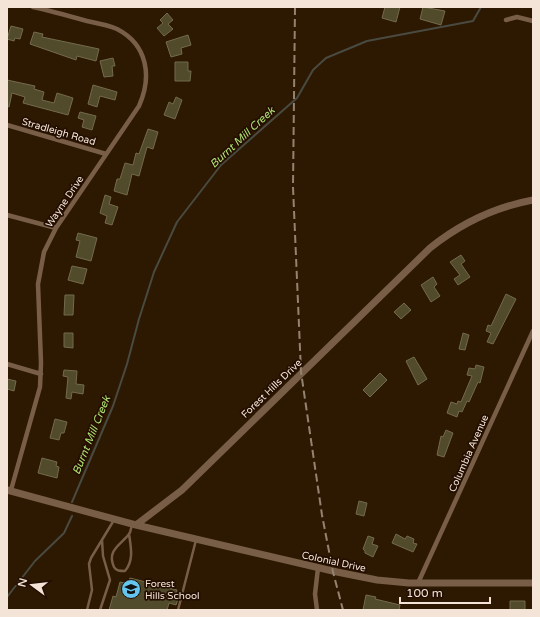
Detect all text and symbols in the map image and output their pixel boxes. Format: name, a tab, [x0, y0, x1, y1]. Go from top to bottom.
water label: Burnt Mill Creek	[207, 103, 278, 171]
street label: Stradleigh Road	[20, 116, 97, 148]
street label: Wayne Drive	[43, 173, 87, 230]
street label: Forest Hills Drive	[239, 357, 305, 421]
water label: Burnt Mill Creek	[70, 393, 114, 476]
street label: Columbia Avenue	[446, 413, 491, 494]
street label: Colonial Drive	[301, 549, 367, 575]
north arrow	[12, 565, 52, 605]
text: N	[15, 577, 30, 588]
school or university icon: Forest Hills School	[120, 578, 142, 600]
place label: Forest Hills School	[145, 578, 200, 602]
scale bar	[400, 579, 490, 605]
text: 100 m	[406, 586, 443, 600]

